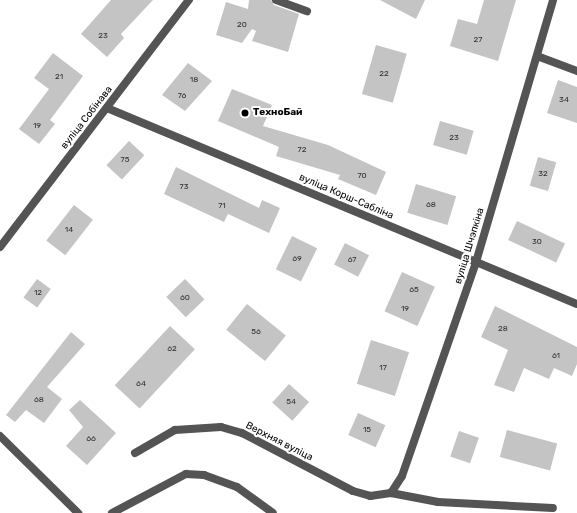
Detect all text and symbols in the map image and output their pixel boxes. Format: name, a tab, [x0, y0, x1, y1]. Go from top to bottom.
house number: 20	[237, 20, 247, 30]
house number: 23	[98, 31, 108, 41]
house number: 27	[474, 35, 482, 45]
house number: 22	[379, 69, 389, 79]
house number: 21	[55, 72, 63, 82]
house number: 18	[190, 75, 198, 85]
street label: вуліца Собінава	[59, 84, 115, 152]
house number: 76	[178, 91, 186, 101]
house number: 34	[559, 95, 569, 105]
place label: ТехноБай	[253, 107, 302, 119]
marker: ТехноБай	[240, 108, 250, 118]
house number: 19	[33, 121, 41, 131]
house number: 23	[449, 133, 459, 143]
house number: 72	[298, 145, 306, 155]
house number: 75	[121, 155, 129, 165]
house number: 32	[538, 169, 548, 179]
house number: 70	[357, 171, 367, 181]
street label: вуліца Корш-Сабліна	[297, 172, 395, 222]
house number: 73	[180, 182, 188, 192]
house number: 68	[426, 200, 436, 210]
house number: 71	[218, 201, 226, 211]
street label: вуліца Шчэпкіна	[453, 206, 487, 286]
house number: 14	[65, 225, 73, 235]
house number: 30	[532, 237, 542, 247]
house number: 69	[292, 254, 302, 264]
house number: 67	[348, 255, 356, 265]
house number: 65	[409, 285, 419, 295]
house number: 12	[34, 288, 42, 298]
house number: 60	[180, 293, 190, 303]
house number: 19	[401, 304, 409, 314]
house number: 28	[498, 324, 508, 334]
house number: 56	[251, 327, 261, 337]
house number: 62	[167, 344, 177, 354]
house number: 61	[552, 351, 560, 361]
house number: 17	[379, 363, 387, 373]
house number: 64	[136, 379, 146, 389]
house number: 68	[34, 395, 44, 405]
house number: 54	[286, 397, 296, 407]
street label: Верхняя вуліца	[243, 420, 315, 464]
house number: 15	[363, 425, 371, 435]
house number: 66	[86, 434, 96, 444]

